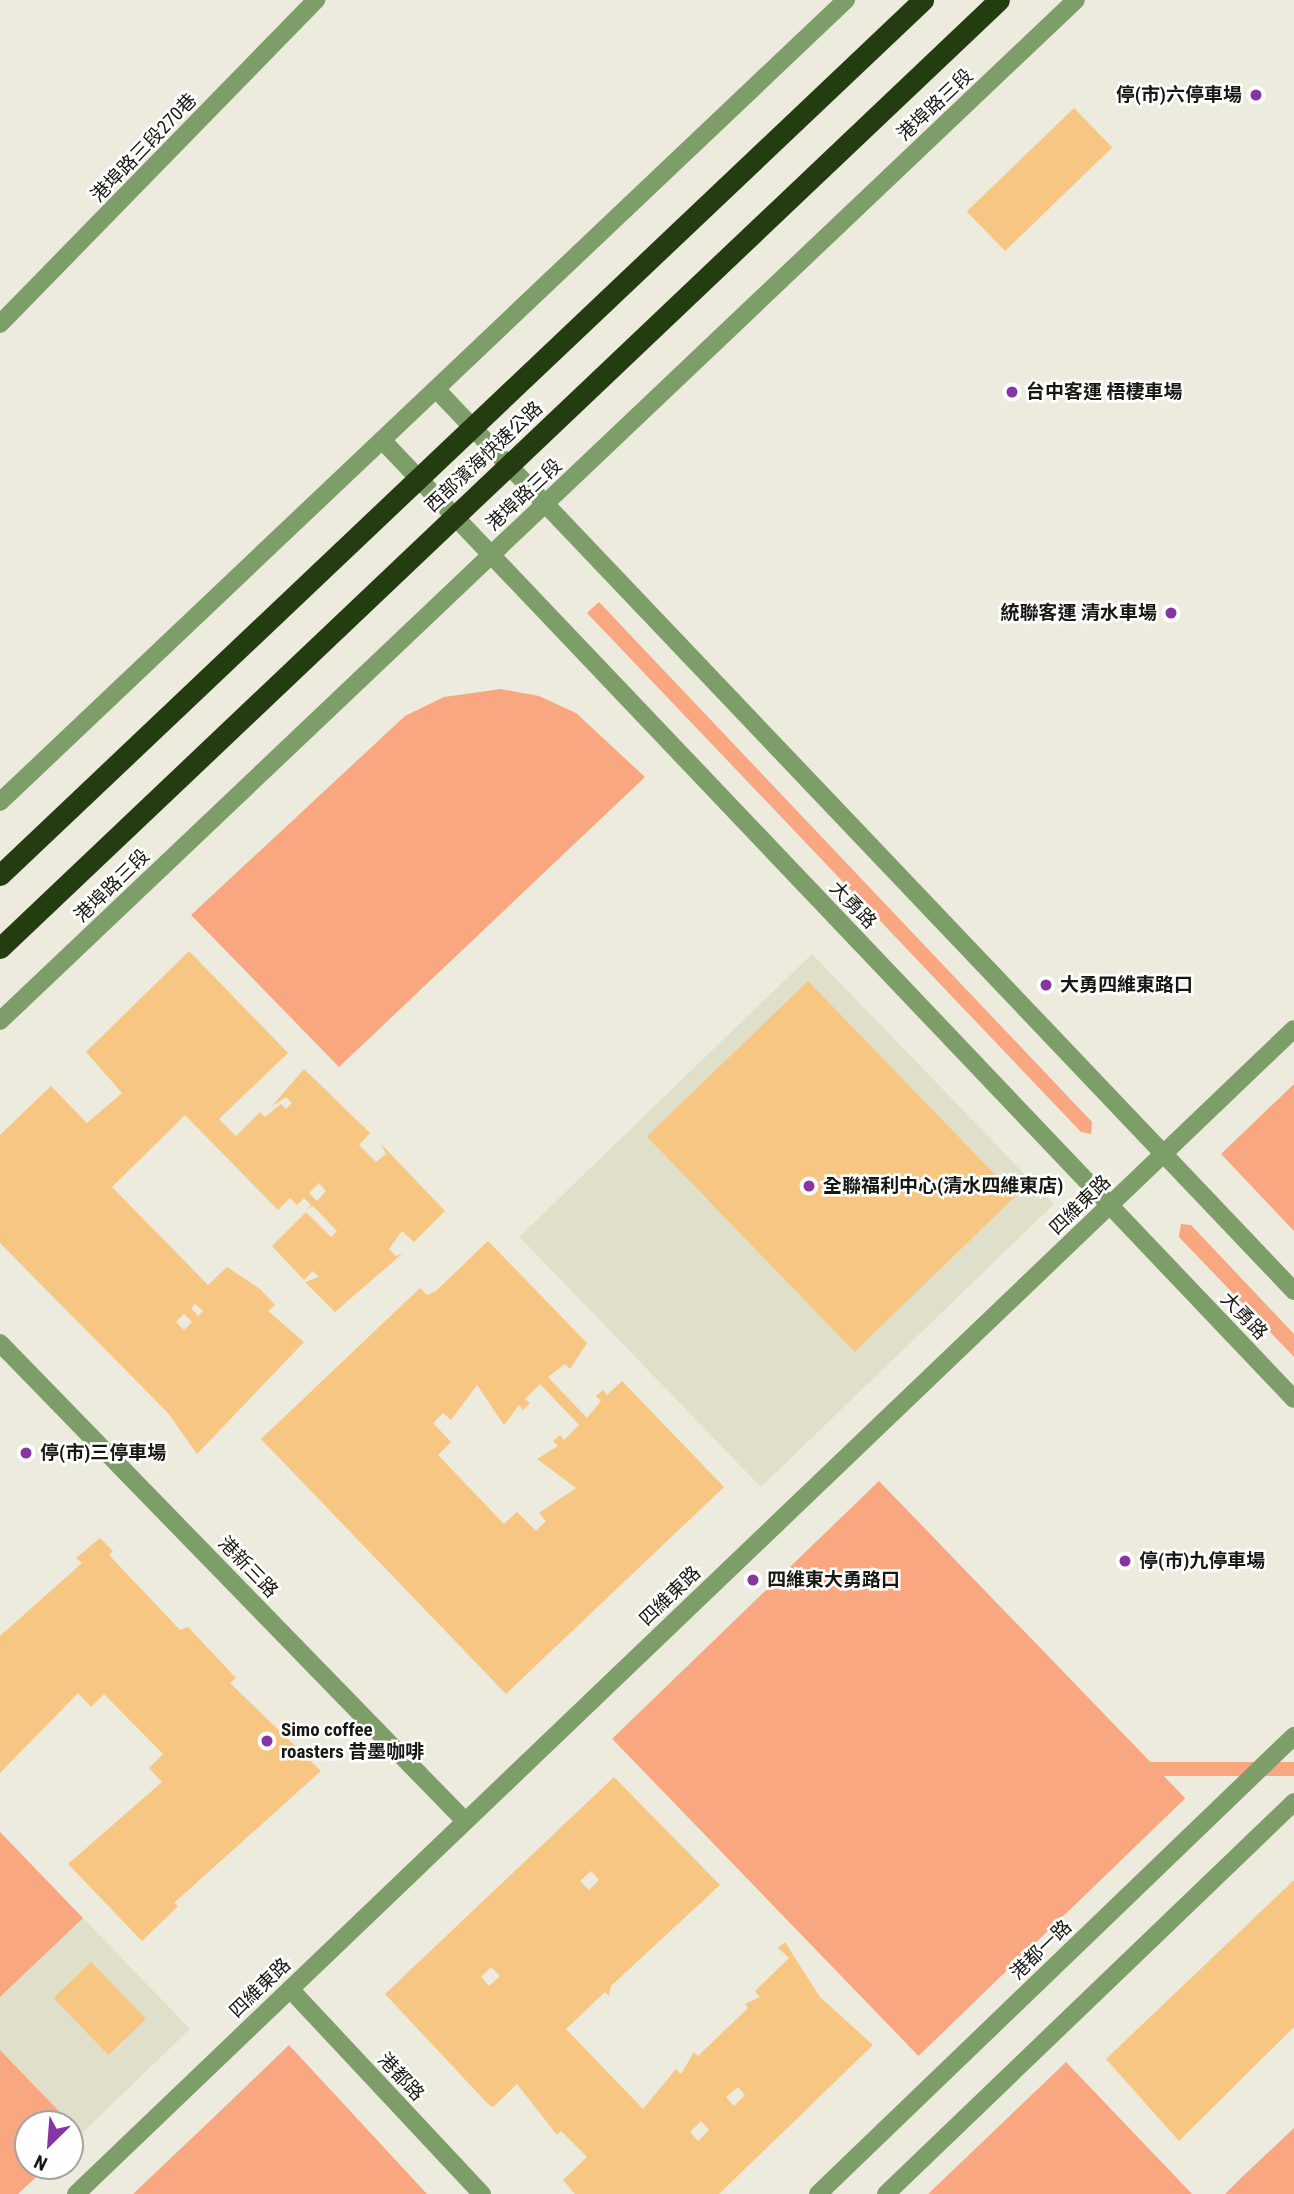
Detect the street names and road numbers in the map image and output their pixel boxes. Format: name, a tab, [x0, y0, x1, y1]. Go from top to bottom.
street label: 港埠路三段	[892, 64, 978, 146]
street label: 港埠路三段270巷	[86, 89, 202, 207]
street label: 西部濱海快速公路	[421, 397, 547, 517]
street label: 港埠路三段	[481, 454, 567, 536]
street label: 港埠路三段	[70, 845, 154, 927]
street label: 大勇路	[825, 877, 881, 933]
street label: 四維東路	[1045, 1170, 1115, 1240]
street label: 大勇路	[1216, 1288, 1272, 1344]
street label: 港新三路	[213, 1532, 283, 1602]
street label: 四維東路	[635, 1561, 705, 1631]
street label: 港都一路	[1006, 1915, 1076, 1985]
street label: 四維東路	[225, 1953, 295, 2023]
street label: 港都路	[373, 2048, 429, 2106]

